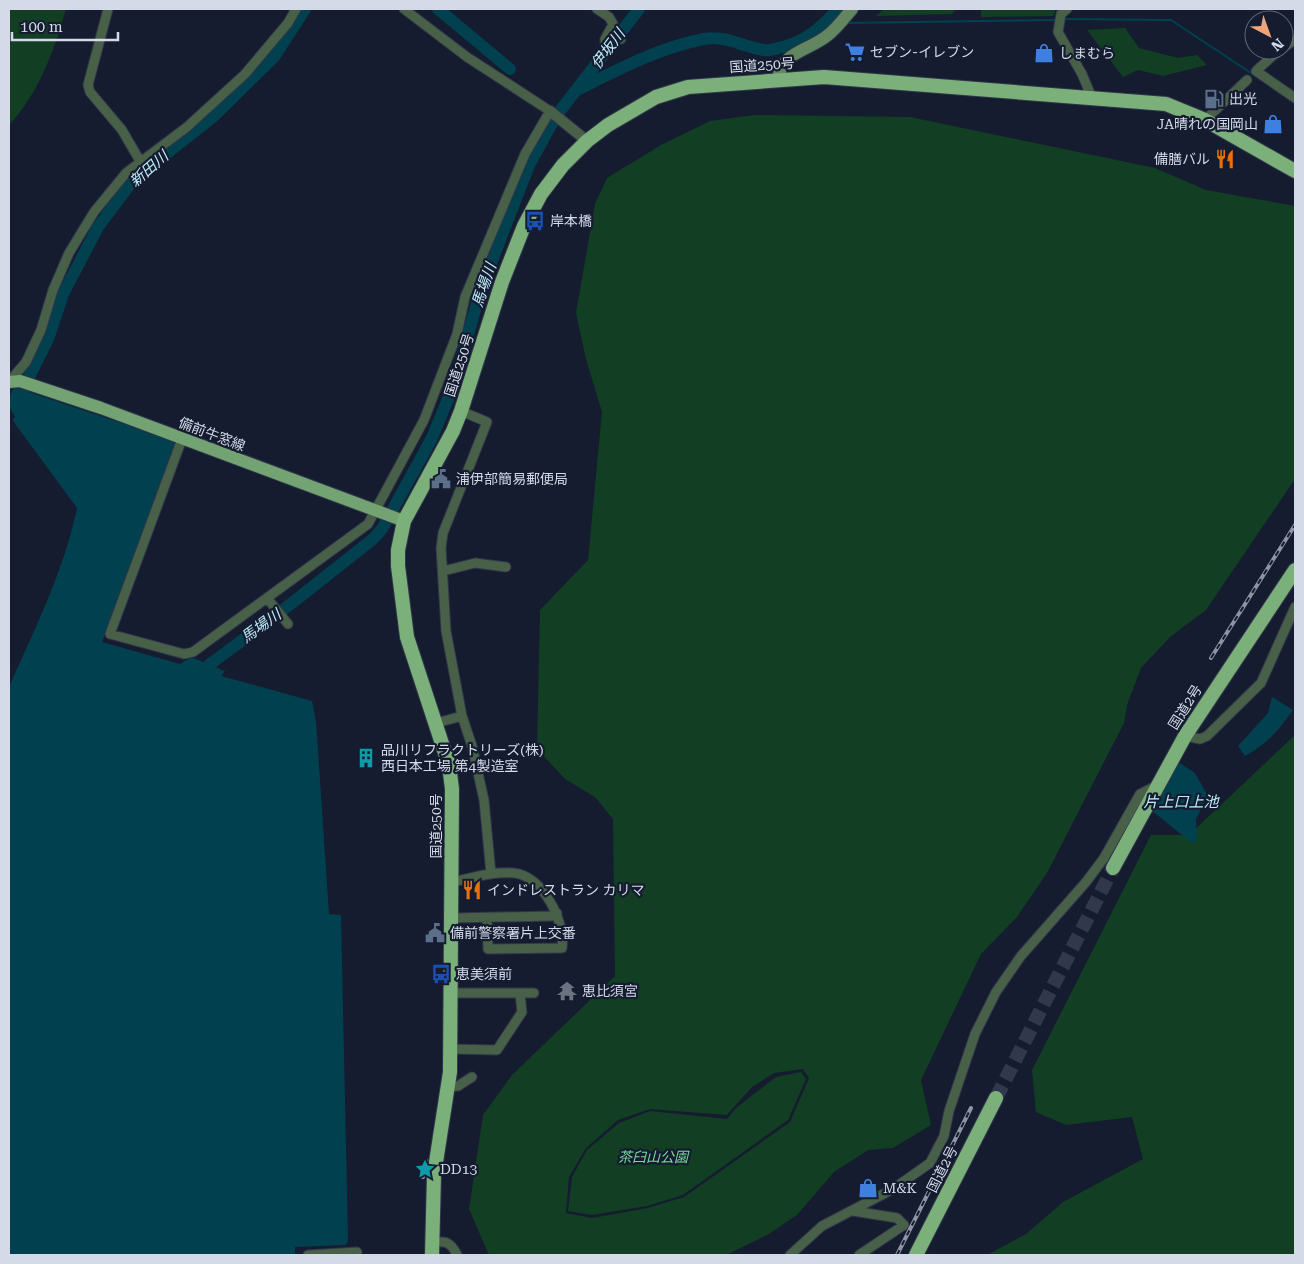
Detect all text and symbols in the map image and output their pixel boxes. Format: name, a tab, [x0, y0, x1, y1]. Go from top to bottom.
scale bar	[12, 10, 119, 42]
north arrow	[1244, 10, 1294, 60]
text: 100 m	[20, 18, 63, 36]
water label: 伊坂川	[587, 24, 630, 72]
text: N	[1268, 35, 1287, 55]
supermarket icon: セブン-イレブン	[844, 41, 866, 63]
shop icon: しまむら	[1033, 42, 1055, 64]
place label: セブン-イレブン	[870, 44, 974, 60]
place label: しまむら	[1059, 45, 1115, 61]
street label: 国道250号	[729, 55, 795, 75]
fuel station icon: 出光	[1203, 88, 1225, 110]
place label: 出光	[1229, 91, 1257, 107]
shop icon: JA晴れの国岡山	[1262, 113, 1284, 135]
place label: JA晴れの国岡山	[1157, 116, 1258, 132]
water label: 新田川	[126, 146, 173, 191]
restaurant icon: 備膳バル	[1214, 148, 1236, 170]
place label: 備膳バル	[1154, 151, 1210, 167]
bus stop icon: 岸本橋	[524, 210, 546, 232]
place label: 岸本橋	[550, 213, 592, 229]
water label: 馬場川	[468, 259, 500, 309]
street label: 国道250号	[441, 331, 477, 399]
street label: 備前牛窓線	[176, 414, 248, 454]
public building icon: 浦伊部簡易郵便局	[430, 468, 452, 490]
place label: 浦伊部簡易郵便局	[456, 471, 568, 487]
water label: 馬場川	[238, 604, 286, 647]
street label: 国道2号	[1165, 682, 1205, 732]
place label: 品川リフラクトリーズ(株) 西日本工場 第4製造室	[381, 742, 543, 774]
building icon: 品川リフラクトリーズ(株) 西日本工場 第4製造室	[355, 747, 377, 769]
street label: 国道250号	[428, 793, 444, 859]
water label: 片上口上池	[1143, 793, 1220, 811]
restaurant icon: インドレストラン カリマ	[461, 879, 483, 901]
place label: インドレストラン カリマ	[487, 882, 645, 898]
public building icon: 備前警察署片上交番	[424, 922, 446, 944]
place label: 備前警察署片上交番	[450, 925, 576, 941]
bus stop icon: 恵美須前	[430, 963, 452, 985]
place label: 恵美須前	[456, 966, 512, 982]
temple icon: 恵比須宮	[556, 980, 578, 1002]
place label: 恵比須宮	[582, 983, 638, 999]
street label: 国道2号	[924, 1143, 960, 1195]
park label: 茶臼山公園	[618, 1149, 690, 1165]
place icon: DD13	[414, 1158, 436, 1180]
place label: DD13	[440, 1161, 477, 1177]
shop icon: M&K	[857, 1177, 879, 1199]
place label: M&K	[883, 1180, 917, 1196]

